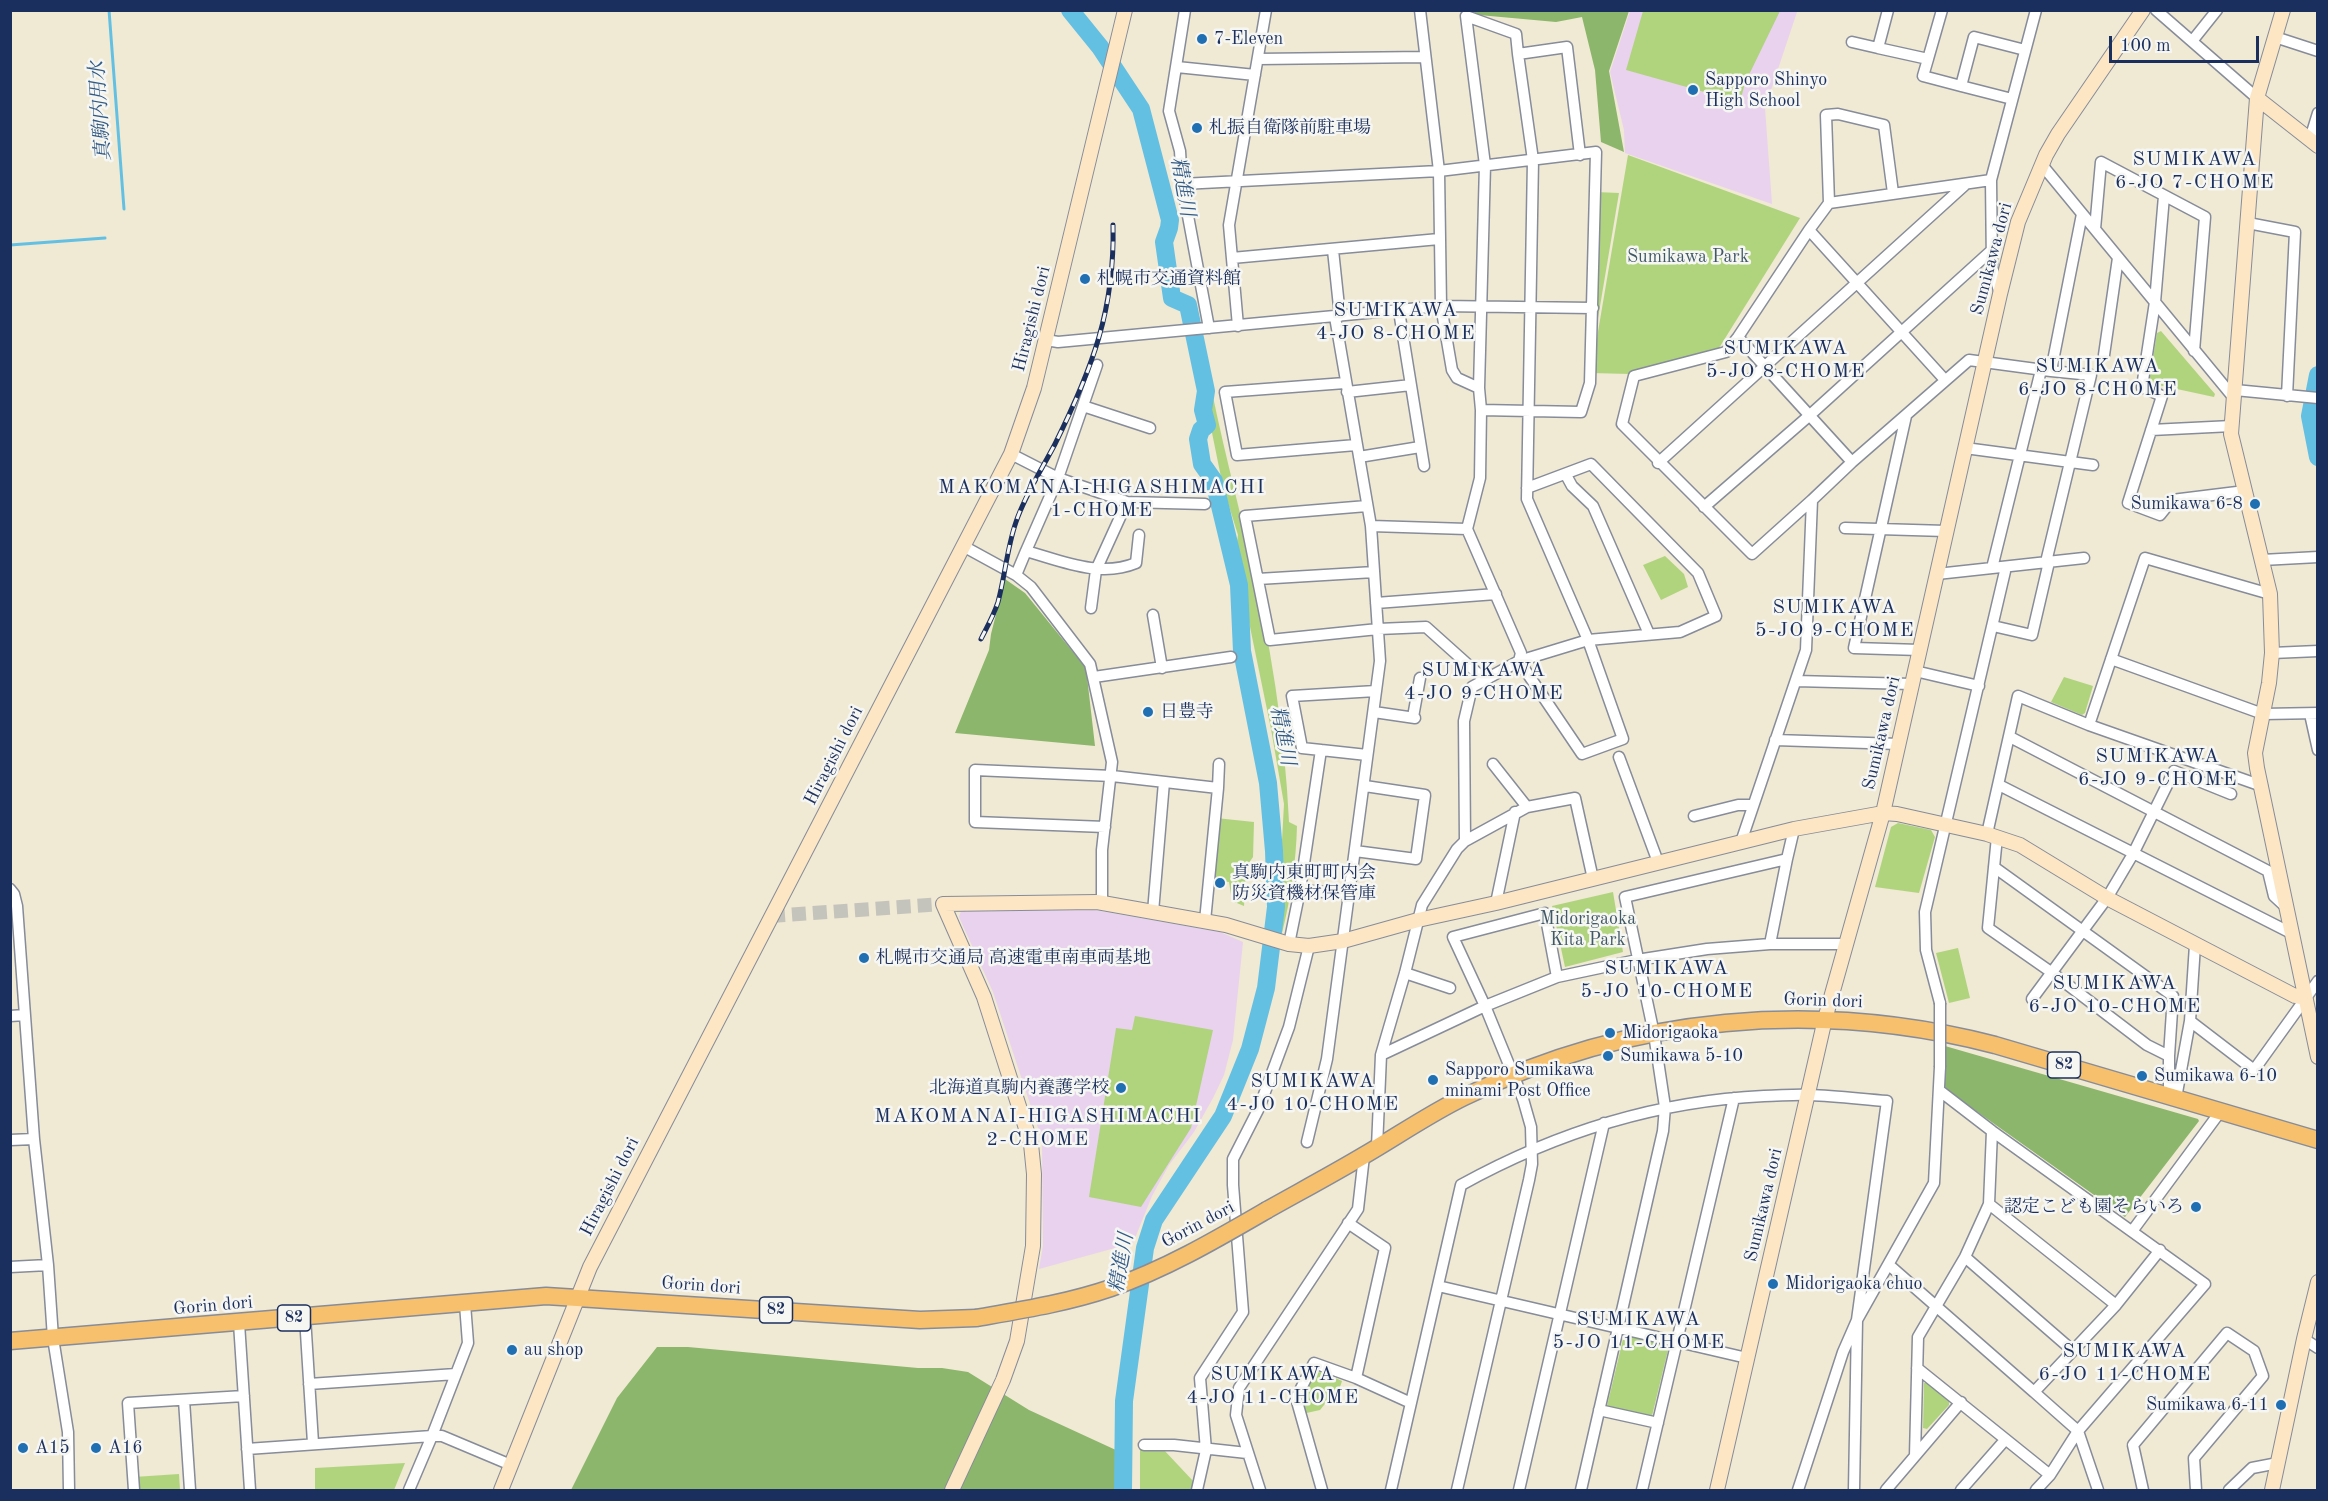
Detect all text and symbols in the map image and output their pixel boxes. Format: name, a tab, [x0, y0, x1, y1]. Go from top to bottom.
scale bar	[2112, 24, 2262, 62]
place label: 7-Eleven	[1214, 28, 1283, 50]
marker: 7-Eleven	[1195, 32, 1209, 46]
text: 100 m	[2120, 37, 2171, 55]
water label: 真駒内用水	[86, 60, 116, 162]
place label: Sapporo Shinyo High School	[1705, 69, 1827, 112]
marker: Sapporo Shinyo High School	[1686, 83, 1700, 97]
place label: 札振自衛隊前駐車場	[1209, 117, 1371, 139]
marker: 札振自衛隊前駐車場	[1190, 121, 1204, 135]
district label: SUMIKAWA 6-JO 7-CHOME	[2115, 148, 2275, 195]
water label: 精進川	[1165, 155, 1199, 219]
street label: Sumikawa dori	[1967, 200, 2017, 318]
park label: Sumikawa Park	[1627, 246, 1749, 268]
street label: Hiragishi dori	[1008, 264, 1056, 374]
place label: 札幌市交通資料館	[1097, 268, 1241, 290]
marker: 札幌市交通資料館	[1078, 272, 1092, 286]
district label: SUMIKAWA 4-JO 8-CHOME	[1316, 299, 1476, 346]
district label: SUMIKAWA 5-JO 8-CHOME	[1706, 337, 1866, 384]
district label: SUMIKAWA 6-JO 8-CHOME	[2018, 355, 2178, 402]
district label: MAKOMANAI-HIGASHIMACHI 1-CHOME	[938, 476, 1266, 523]
place label: Sumikawa 6-8	[2130, 493, 2243, 515]
marker: Sumikawa 6-8	[2248, 497, 2262, 511]
district label: SUMIKAWA 5-JO 9-CHOME	[1755, 596, 1915, 643]
district label: SUMIKAWA 4-JO 9-CHOME	[1404, 659, 1564, 706]
street label: Sumikawa dori	[1858, 674, 1906, 792]
place label: 日豊寺	[1160, 701, 1214, 723]
street label: Hiragishi dori	[800, 703, 868, 809]
water label: 精進川	[1264, 704, 1300, 768]
marker: 日豊寺	[1141, 705, 1155, 719]
district label: SUMIKAWA 6-JO 9-CHOME	[2078, 745, 2238, 792]
place label: 真駒内東町町内会 防災資機材保管庫	[1232, 862, 1376, 904]
marker: 真駒内東町町内会 防災資機材保管庫	[1213, 876, 1227, 890]
park label: Midorigaoka Kita Park	[1540, 908, 1636, 950]
place label: 札幌市交通局 高速電車南車両基地	[876, 947, 1151, 969]
marker: 札幌市交通局 高速電車南車両基地	[857, 951, 871, 965]
district label: SUMIKAWA 5-JO 10-CHOME	[1580, 957, 1754, 1004]
district label: SUMIKAWA 6-JO 10-CHOME	[2028, 972, 2202, 1019]
street label: Gorin dori	[1783, 989, 1863, 1013]
place label: Midorigaoka	[1622, 1022, 1718, 1044]
marker: Midorigaoka	[1603, 1026, 1617, 1040]
place label: Sumikawa 5-10	[1620, 1045, 1743, 1067]
marker: Sumikawa 5-10	[1601, 1049, 1615, 1063]
road number: 82	[2048, 1052, 2080, 1078]
place label: Sapporo Sumikawa minami Post Office	[1445, 1059, 1594, 1102]
place label: Sumikawa 6-10	[2154, 1065, 2277, 1087]
marker: Sumikawa 6-10	[2135, 1069, 2149, 1083]
district label: SUMIKAWA 4-JO 10-CHOME	[1226, 1070, 1400, 1117]
marker: Sapporo Sumikawa minami Post Office	[1426, 1073, 1440, 1087]
place label: 北海道真駒内養護学校	[929, 1077, 1109, 1099]
marker: 北海道真駒内養護学校	[1114, 1081, 1128, 1095]
district label: MAKOMANAI-HIGASHIMACHI 2-CHOME	[874, 1105, 1202, 1152]
street label: Hiragishi dori	[576, 1134, 644, 1240]
street label: Sumikawa dori	[1740, 1146, 1788, 1264]
place label: 認定こども園そらいろ	[2004, 1196, 2184, 1218]
street label: Gorin dori	[1158, 1197, 1238, 1253]
marker: 認定こども園そらいろ	[2189, 1200, 2203, 1214]
water label: 精進川	[1105, 1231, 1139, 1295]
street label: Gorin dori	[661, 1272, 741, 1300]
place label: Midorigaoka chuo	[1785, 1273, 1923, 1295]
marker: Midorigaoka chuo	[1766, 1277, 1780, 1291]
street label: Gorin dori	[172, 1292, 254, 1320]
road number: 82	[760, 1297, 792, 1323]
road number: 82	[278, 1305, 310, 1331]
district label: SUMIKAWA 5-JO 11-CHOME	[1552, 1308, 1726, 1355]
place label: au shop	[524, 1339, 583, 1361]
district label: SUMIKAWA 6-JO 11-CHOME	[2038, 1340, 2212, 1387]
marker: au shop	[505, 1343, 519, 1357]
district label: SUMIKAWA 4-JO 11-CHOME	[1186, 1363, 1360, 1410]
place label: Sumikawa 6-11	[2146, 1394, 2269, 1416]
marker: Sumikawa 6-11	[2274, 1398, 2288, 1412]
place label: A15	[35, 1437, 70, 1459]
place label: A16	[108, 1437, 143, 1459]
marker: A15	[16, 1441, 30, 1455]
marker: A16	[89, 1441, 103, 1455]

